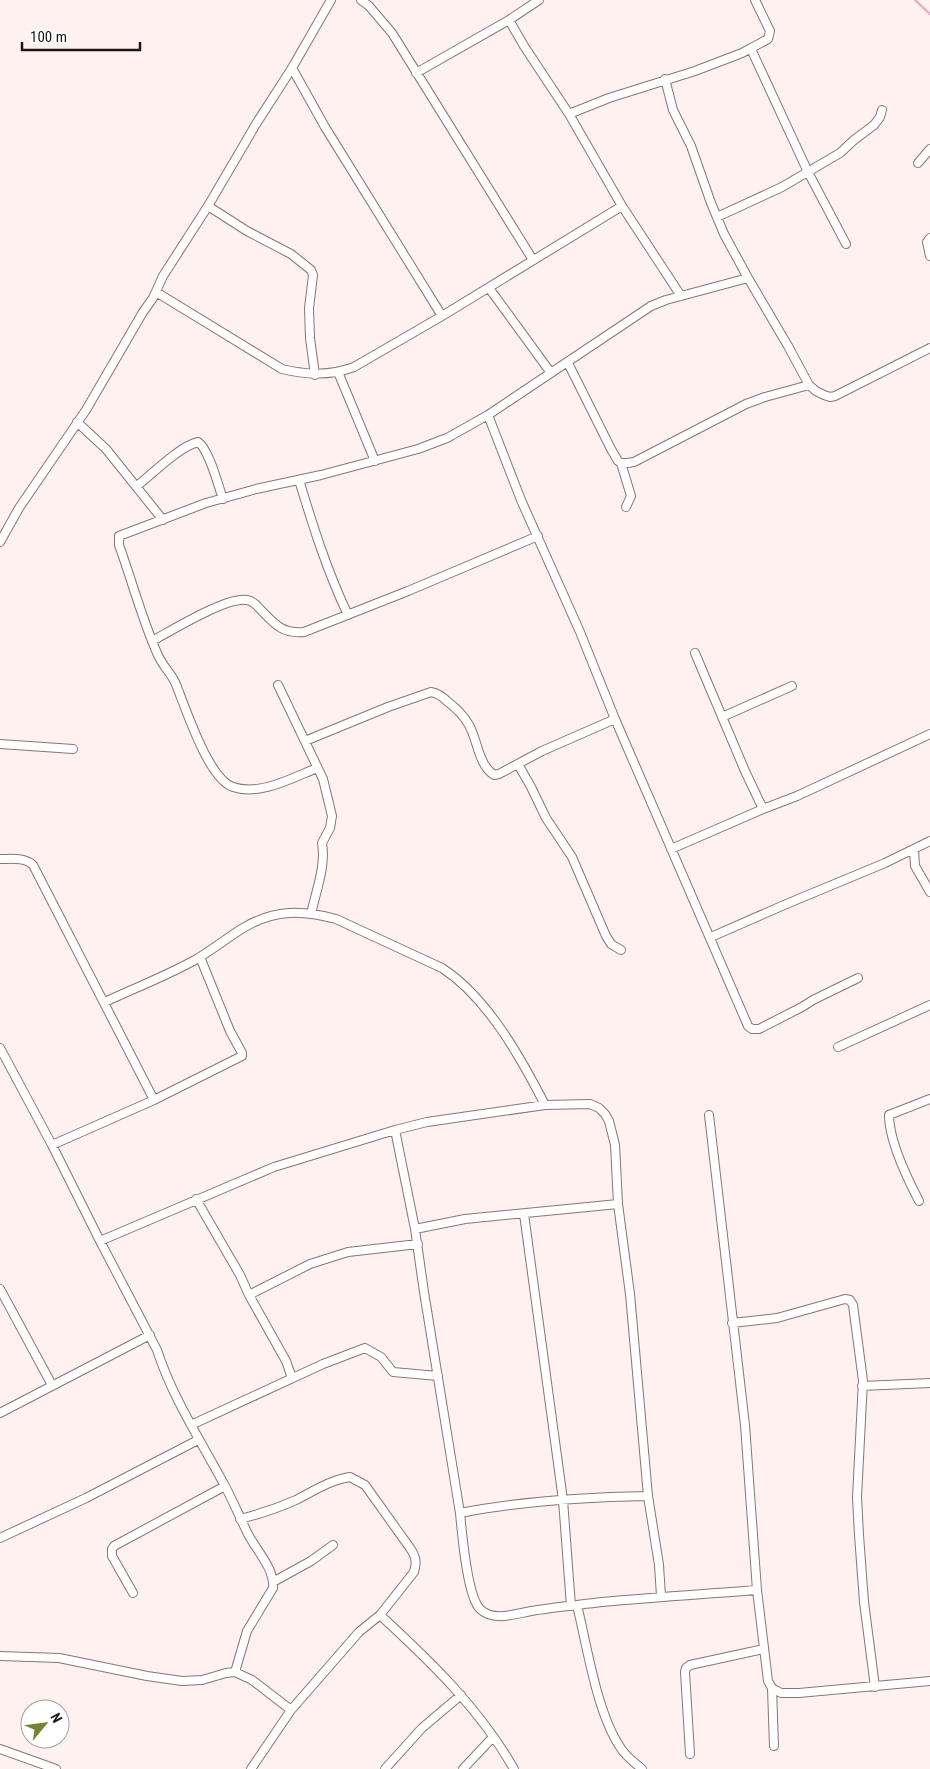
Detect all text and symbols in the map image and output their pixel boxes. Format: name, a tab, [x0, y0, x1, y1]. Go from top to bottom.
scale bar	[22, 20, 140, 52]
text: 100 m	[30, 28, 67, 46]
north arrow	[20, 1699, 70, 1749]
text: N	[47, 1710, 65, 1725]

